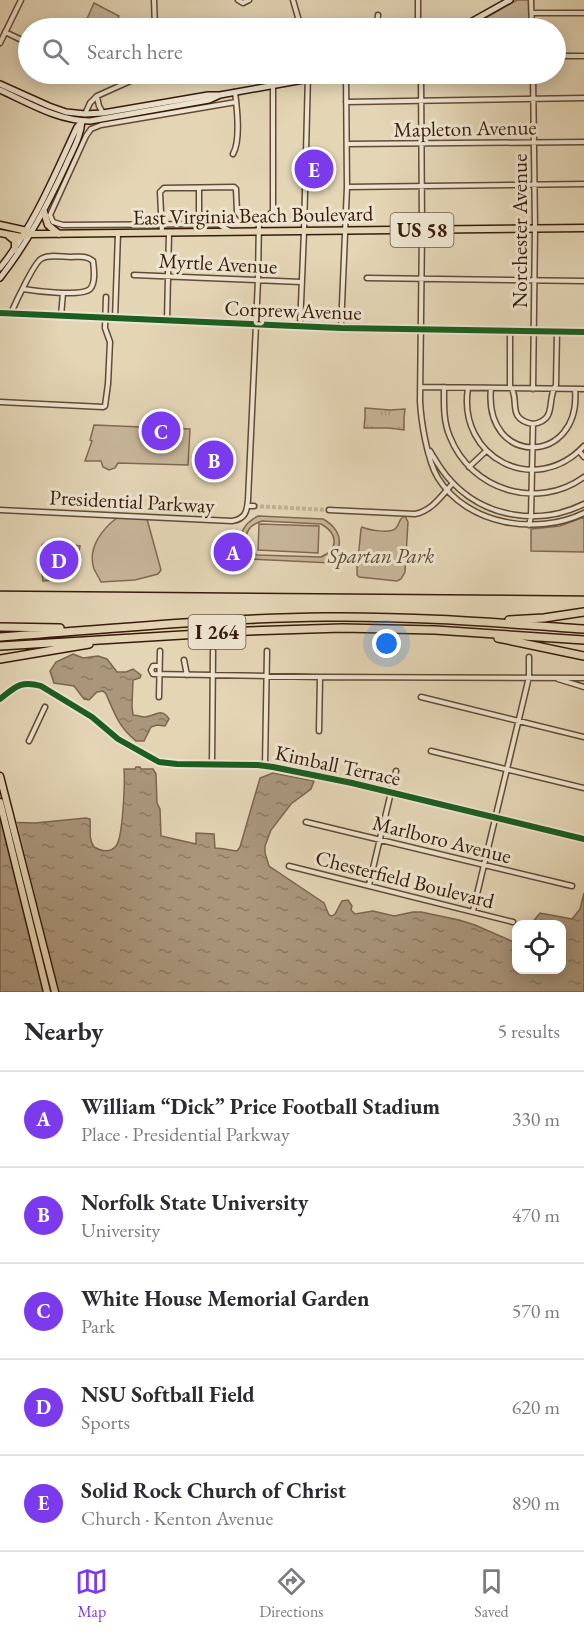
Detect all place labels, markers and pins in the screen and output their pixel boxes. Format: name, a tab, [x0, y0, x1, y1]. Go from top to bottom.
pin: E	[294, 146, 334, 192]
pin: C	[142, 408, 180, 454]
pin: B	[194, 438, 234, 482]
pin: A	[214, 530, 252, 574]
pin: D	[40, 538, 78, 582]

